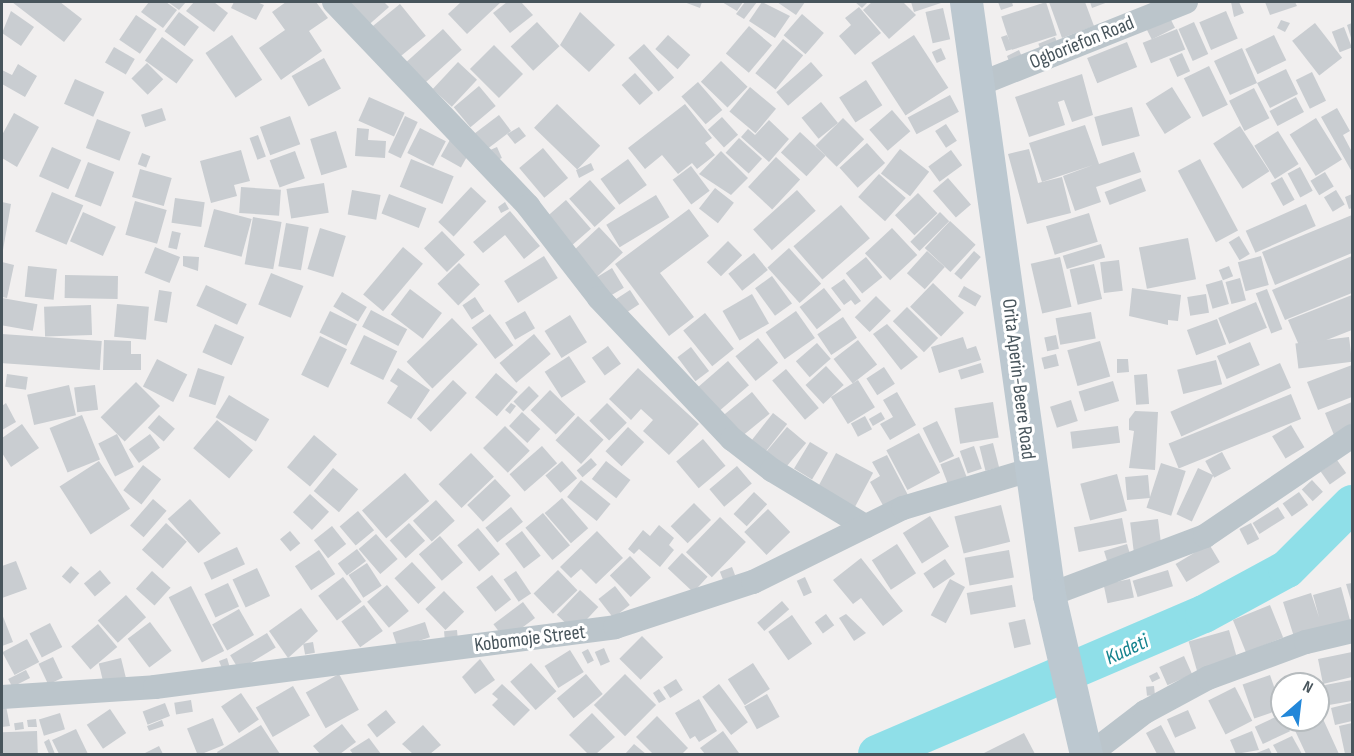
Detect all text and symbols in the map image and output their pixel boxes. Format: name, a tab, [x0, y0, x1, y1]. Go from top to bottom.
street label: Ogboriefon Road	[1026, 11, 1138, 75]
street label: Orita Aperin-Beere Road	[996, 297, 1040, 461]
street label: Kobomoje Street	[473, 620, 587, 658]
water label: Kudeti	[1102, 629, 1152, 671]
north arrow	[1270, 672, 1330, 732]
text: N	[1300, 677, 1316, 698]

